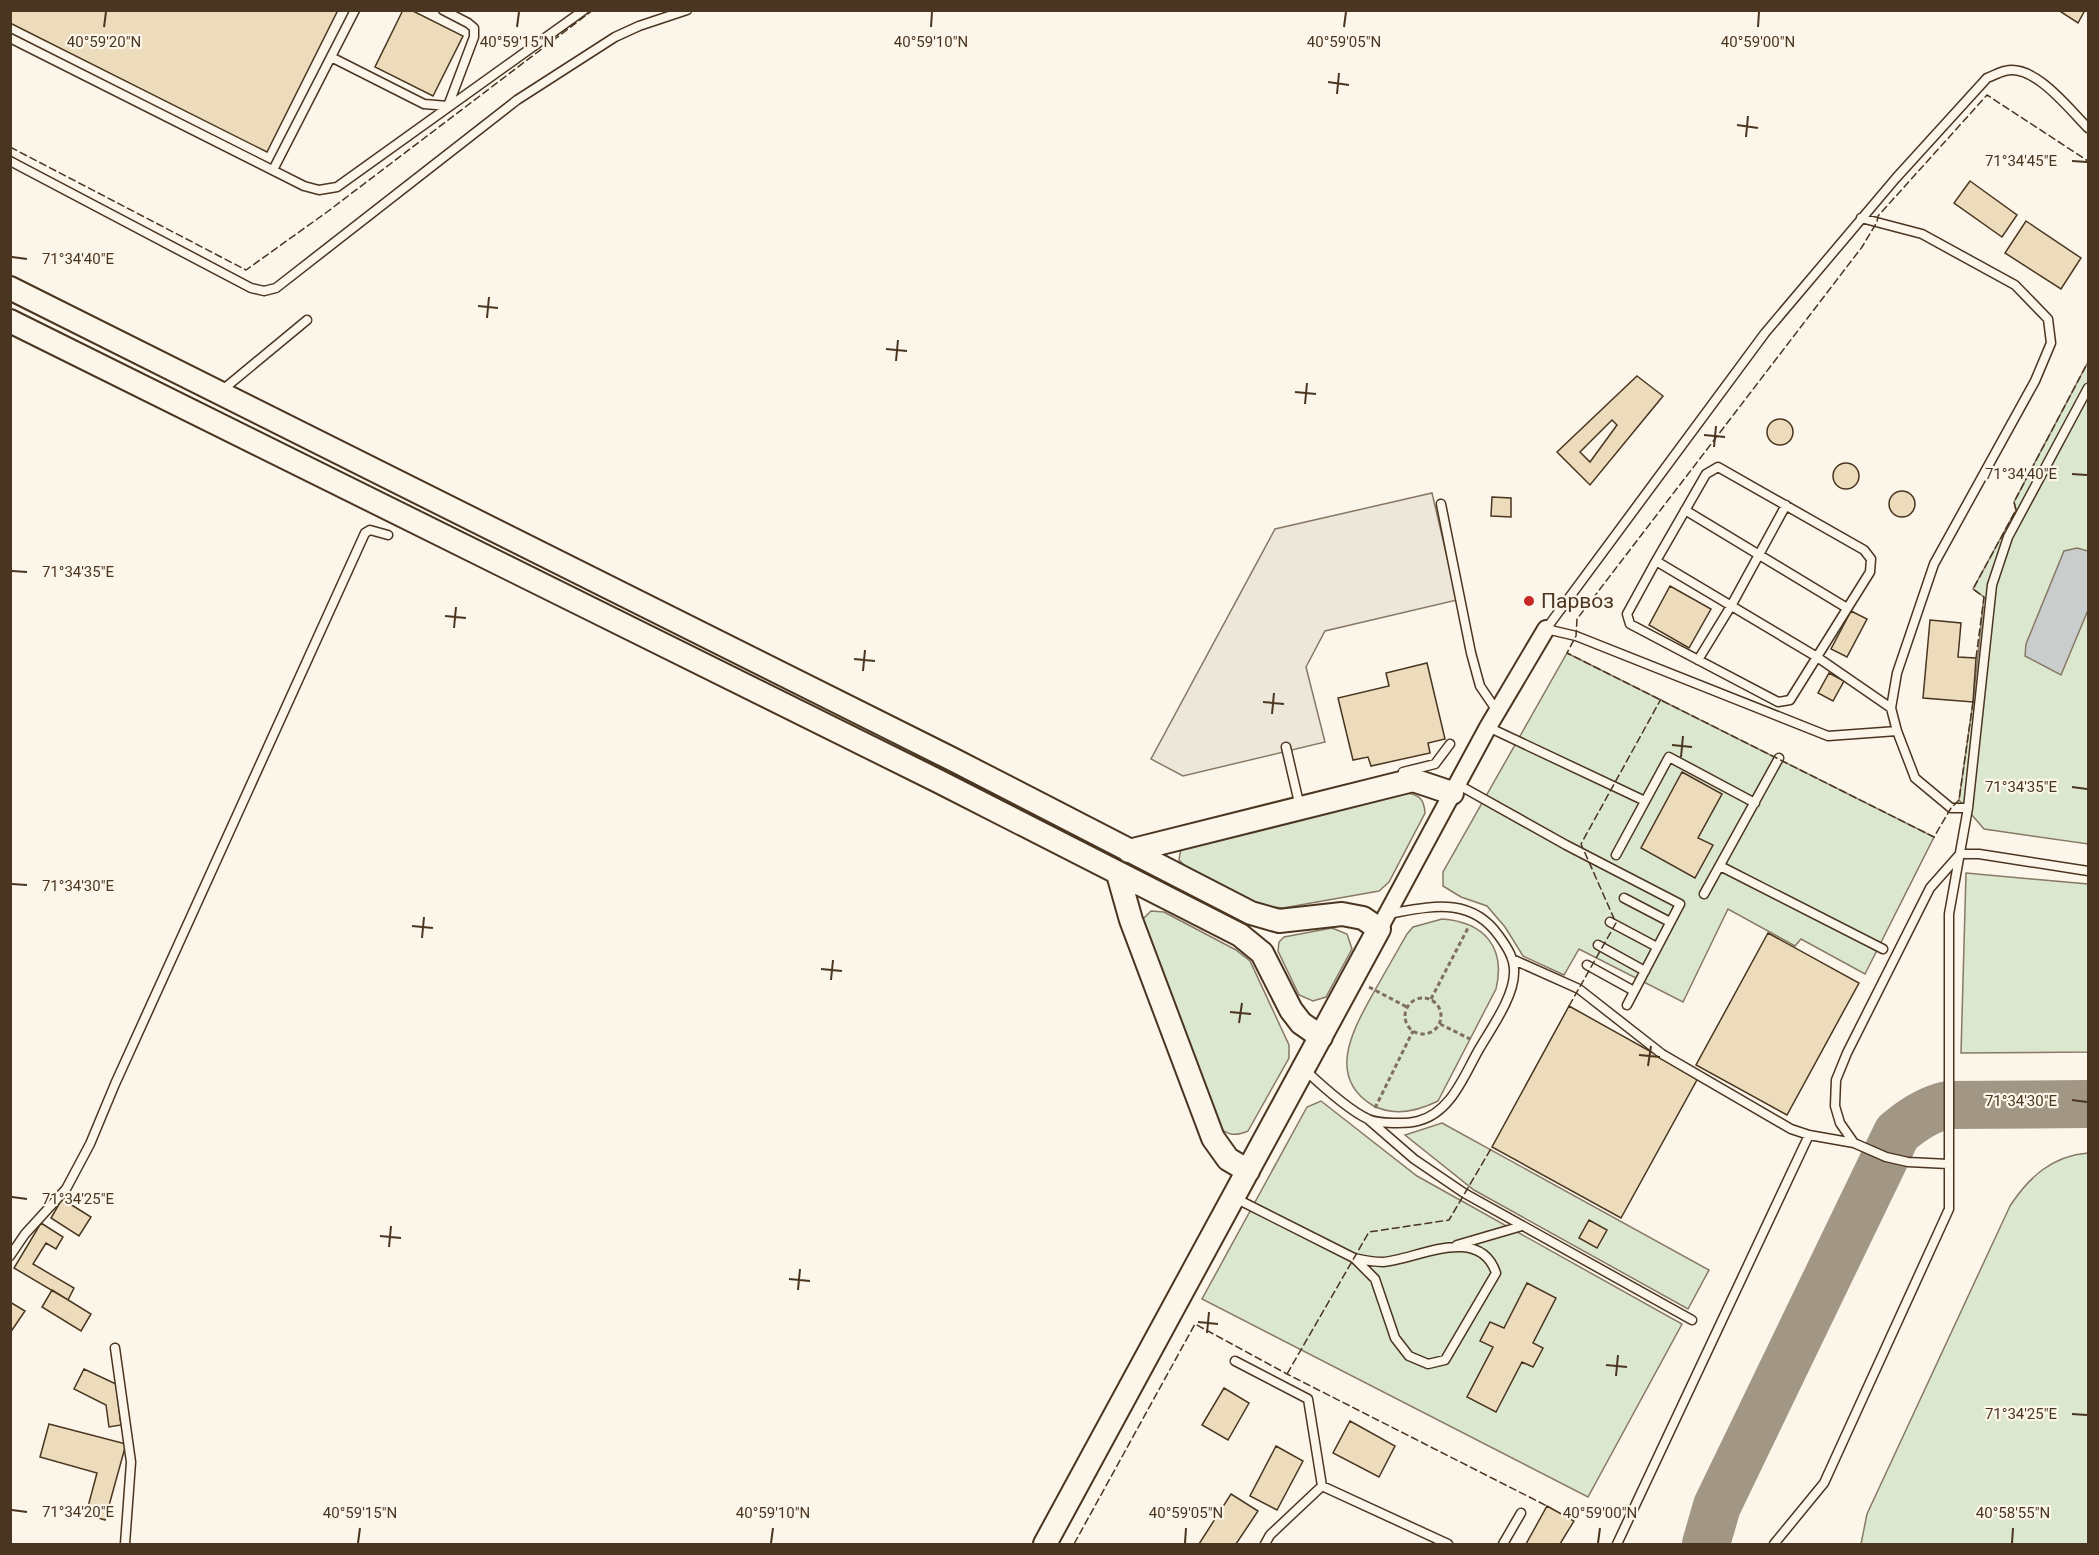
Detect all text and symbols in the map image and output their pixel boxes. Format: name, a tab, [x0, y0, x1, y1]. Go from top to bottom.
text: 40°59'20"N	[67, 33, 141, 51]
text: 40°59'15"N	[480, 33, 554, 51]
text: 40°59'10"N	[894, 33, 968, 51]
text: 40°59'05"N	[1307, 33, 1381, 51]
text: 40°59'00"N	[1721, 33, 1795, 51]
text: 71°34'45"E	[1985, 152, 2058, 170]
text: 71°34'40"E	[42, 250, 115, 268]
text: 71°34'40"E	[1985, 465, 2058, 483]
text: 71°34'35"E	[42, 563, 115, 581]
place label: Парвоз	[1541, 589, 1614, 613]
marker: Парвоз	[1522, 594, 1536, 608]
text: 71°34'35"E	[1985, 778, 2058, 796]
text: 71°34'30"E	[42, 877, 115, 895]
text: 71°34'30"E	[1985, 1092, 2058, 1110]
text: 71°34'25"E	[42, 1190, 115, 1208]
text: 71°34'25"E	[1985, 1405, 2058, 1423]
text: 71°34'20"E	[42, 1503, 115, 1521]
text: 40°59'15"N	[323, 1504, 397, 1522]
text: 40°59'10"N	[736, 1504, 810, 1522]
text: 40°59'05"N	[1149, 1504, 1223, 1522]
text: 40°59'00"N	[1563, 1504, 1637, 1522]
text: 40°58'55"N	[1976, 1504, 2050, 1522]

